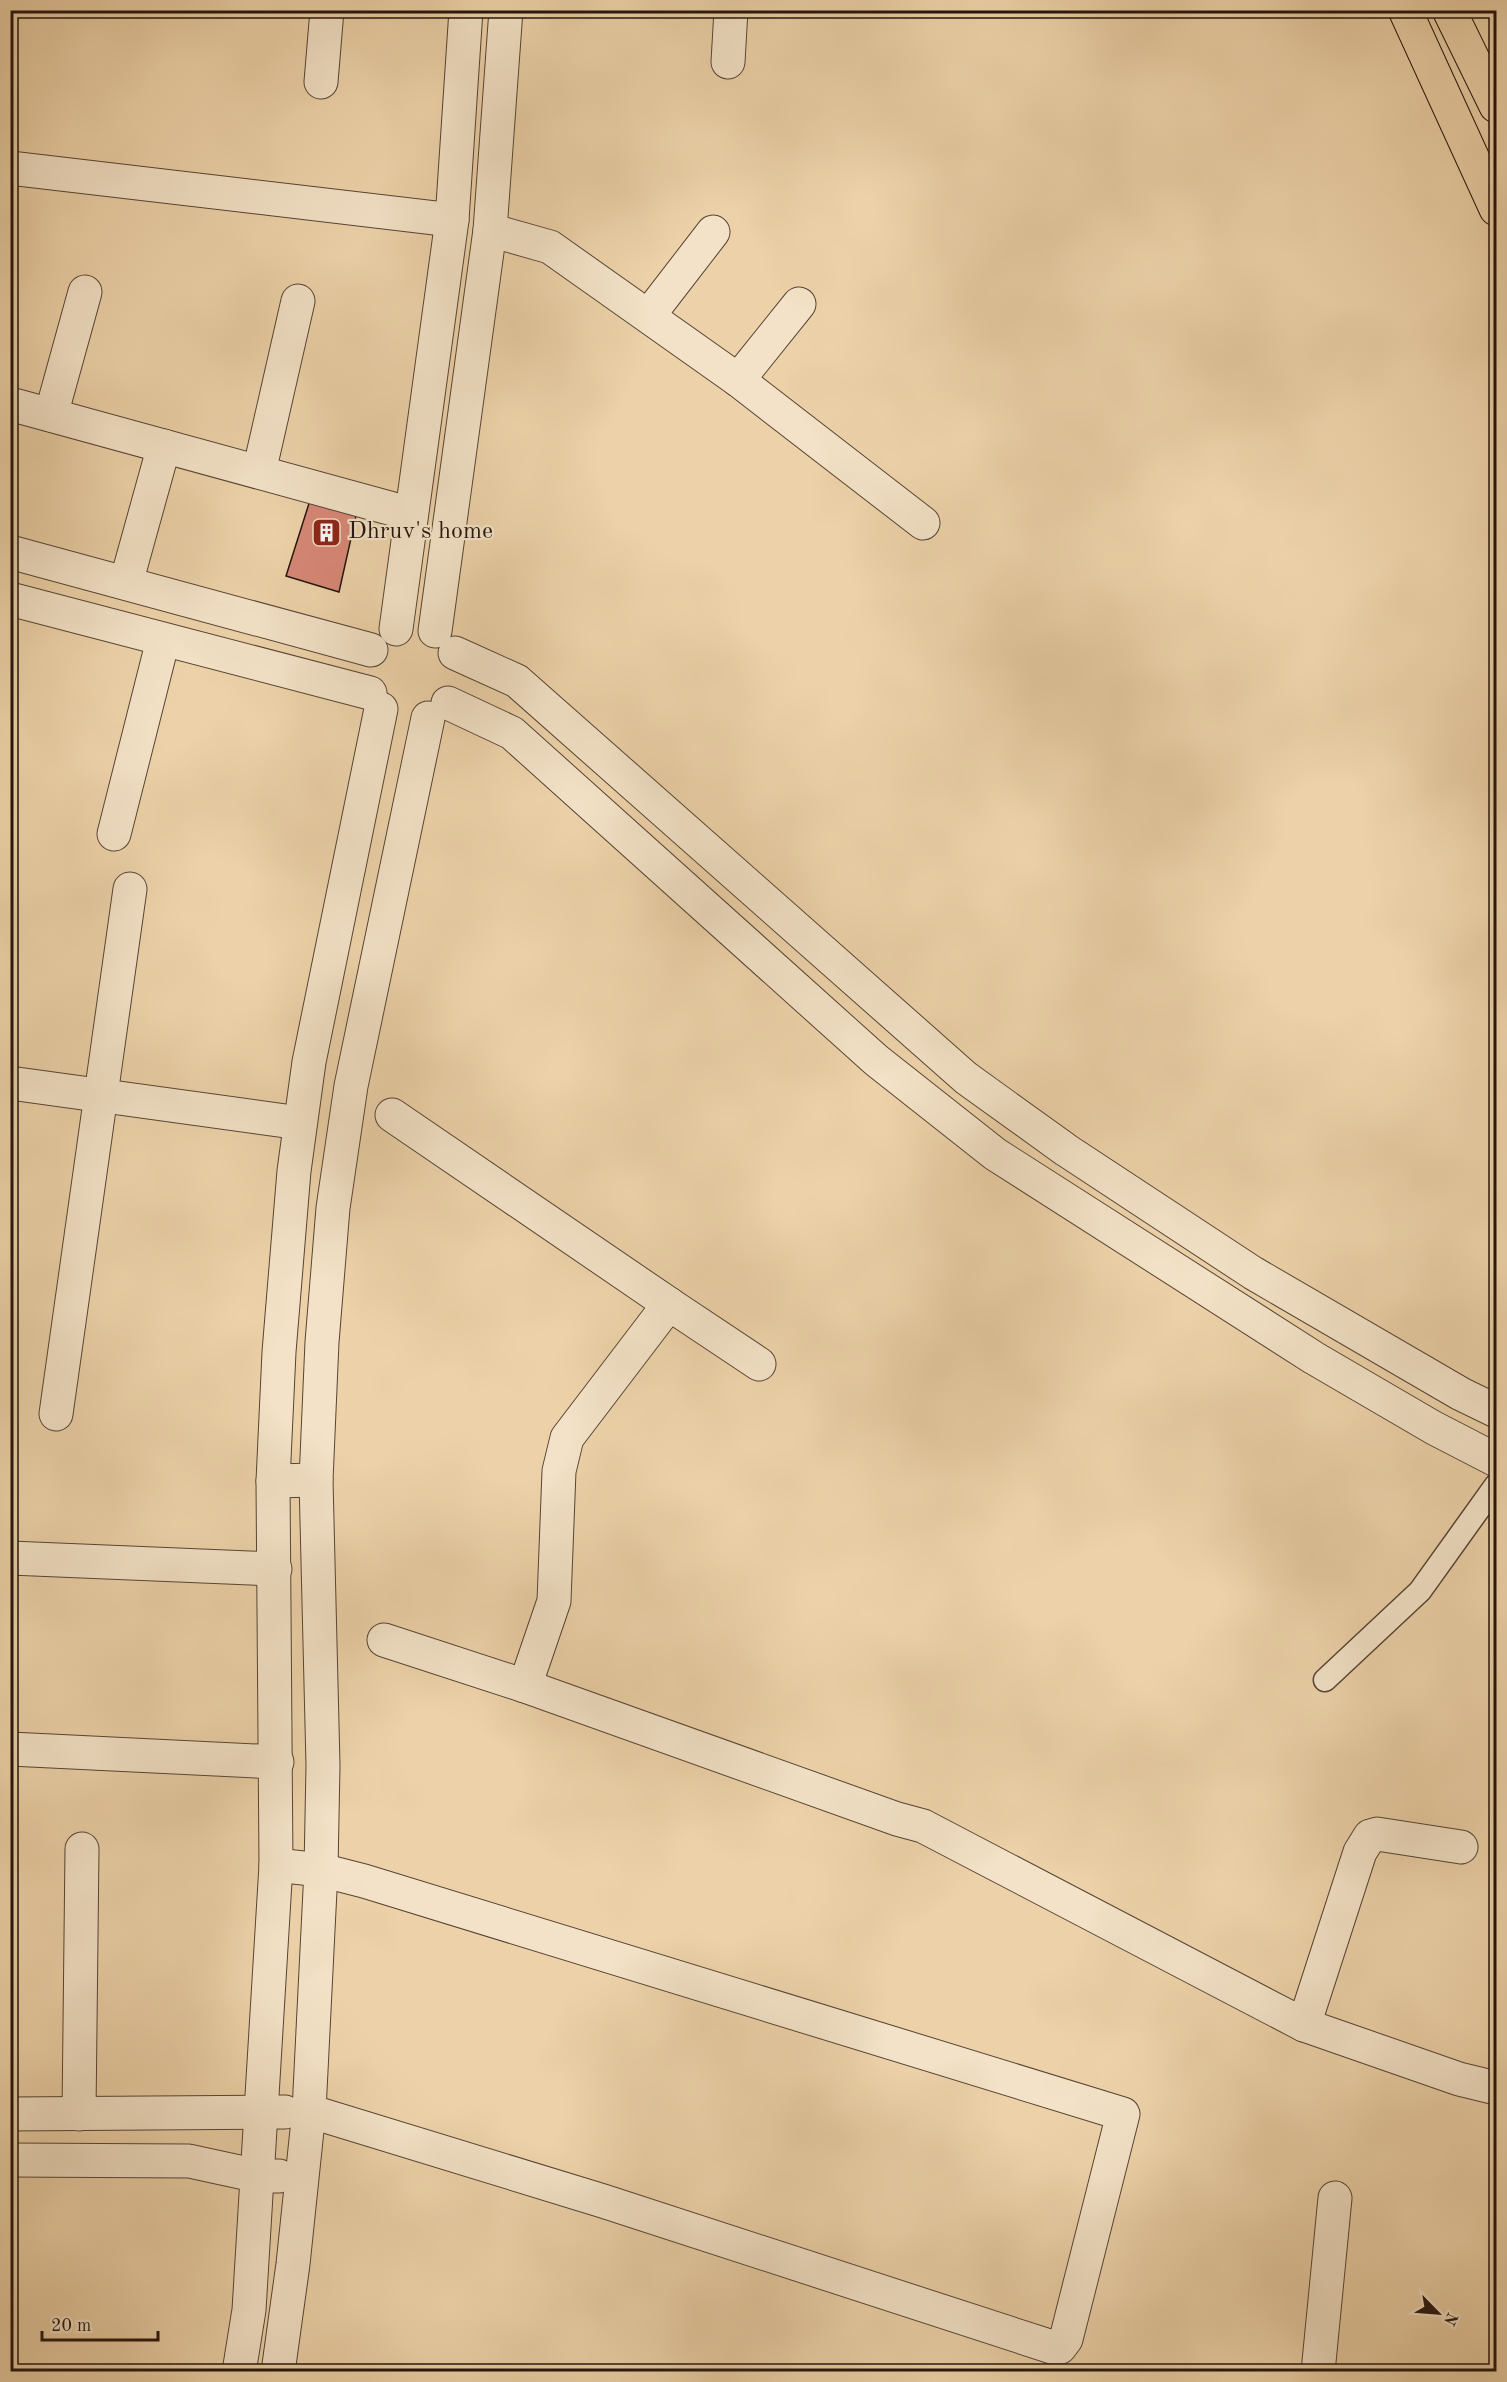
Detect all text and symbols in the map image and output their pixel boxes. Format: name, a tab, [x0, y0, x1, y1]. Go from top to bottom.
building icon: Dhruv's home	[311, 516, 343, 548]
place label: Dhruv's home	[348, 520, 493, 544]
north arrow	[1408, 2283, 1468, 2343]
scale bar	[42, 2304, 158, 2342]
text: N	[1440, 2310, 1460, 2328]
text: 20 m	[51, 2317, 91, 2335]

